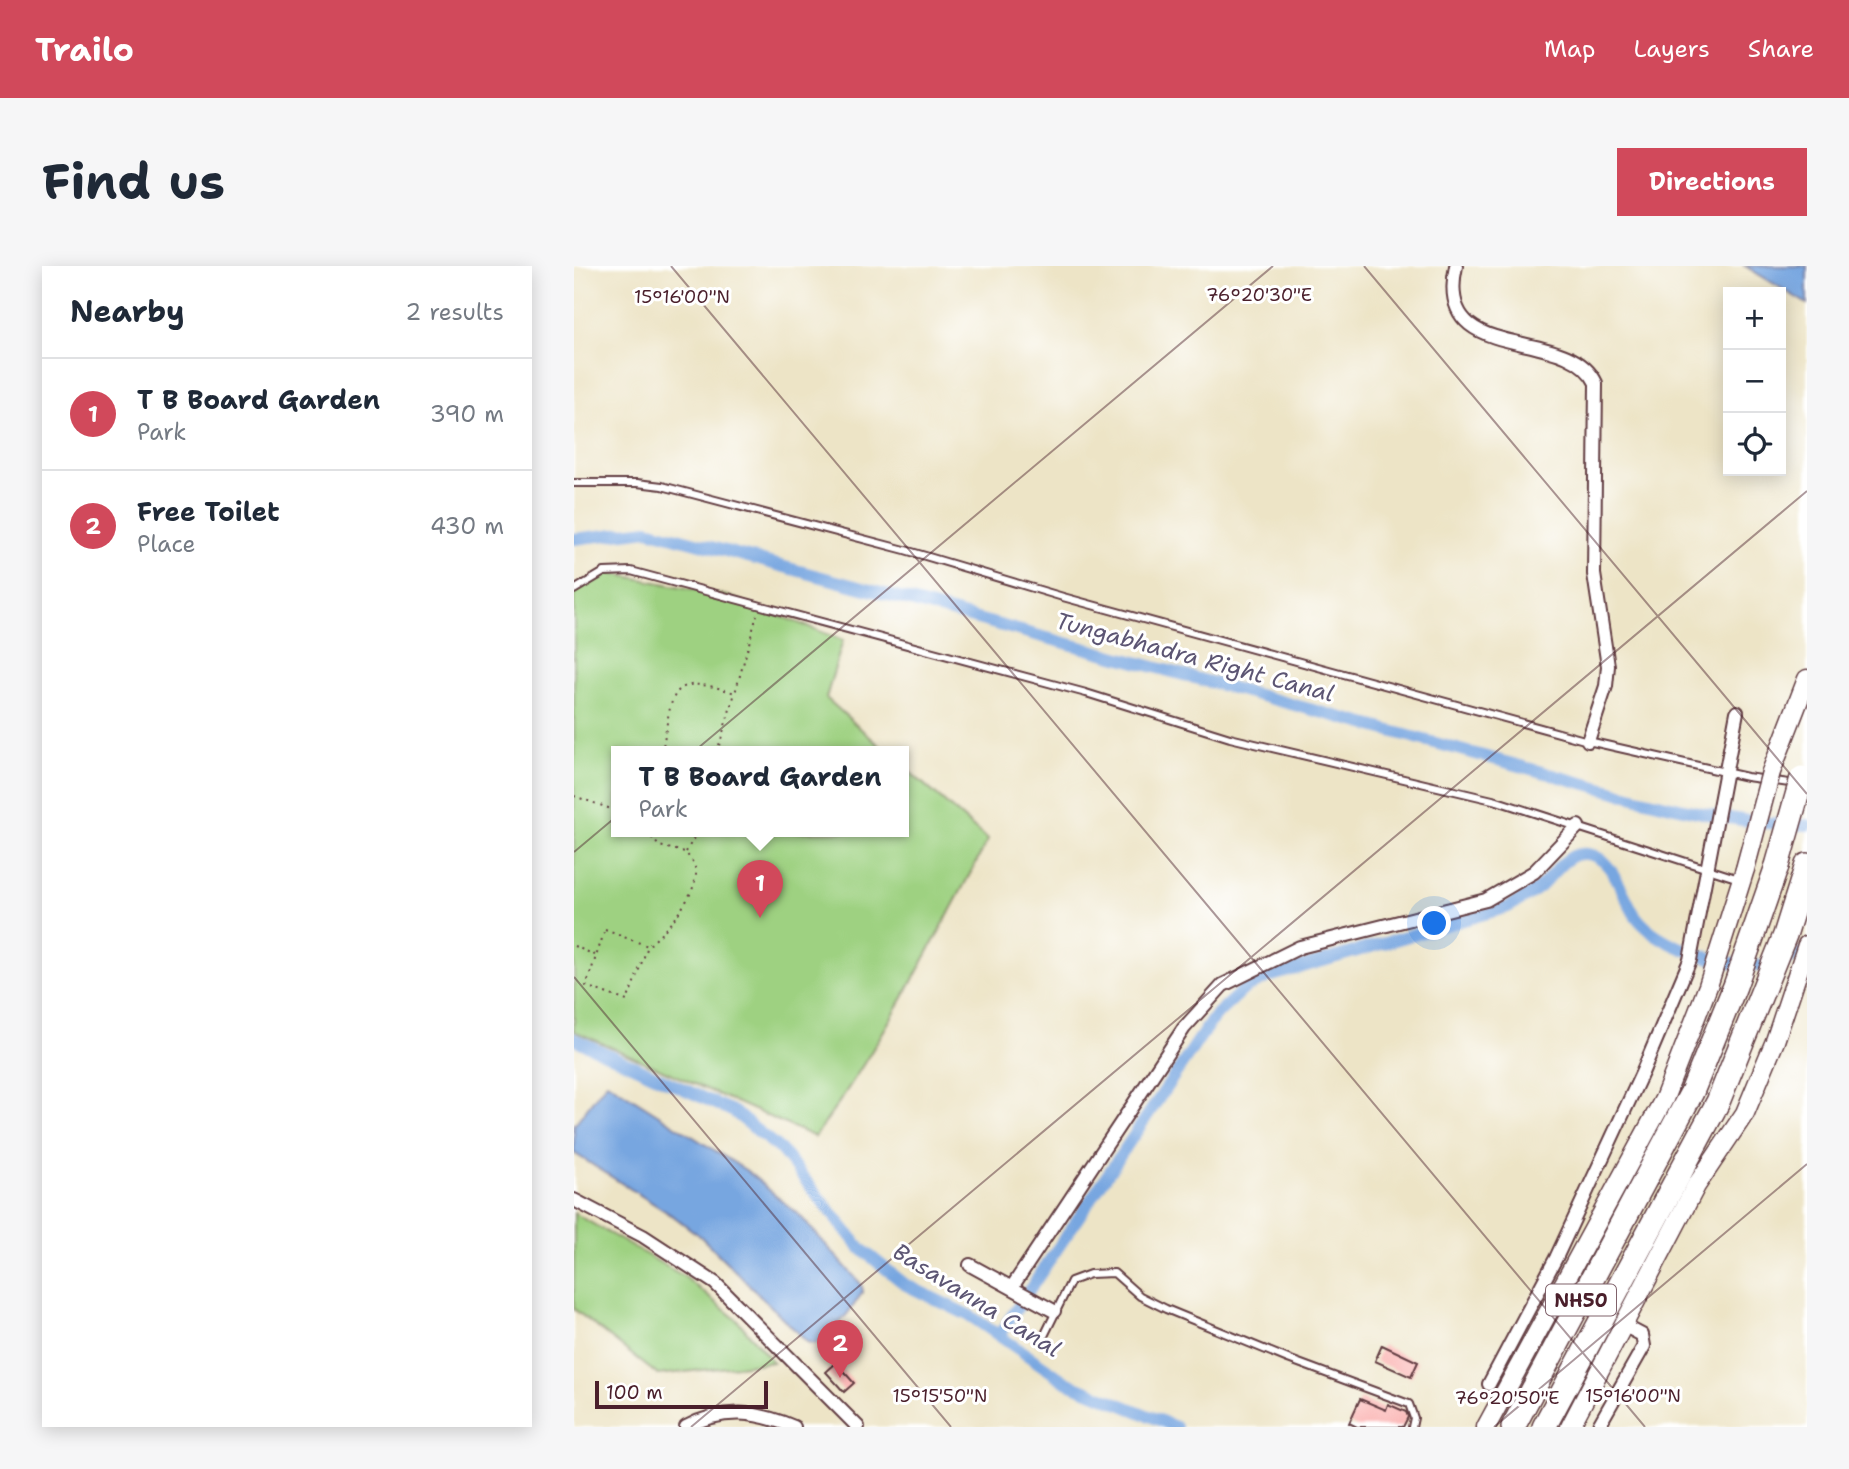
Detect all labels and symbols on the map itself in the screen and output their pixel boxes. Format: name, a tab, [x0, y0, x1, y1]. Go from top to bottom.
text: 76°20'30"E	[1206, 283, 1312, 307]
text: 15°16'00"N	[634, 285, 730, 309]
water label: Tungabhadra Right Canal	[1052, 605, 1338, 709]
pin: 1	[737, 860, 783, 918]
your location	[1417, 906, 1451, 940]
water label: Basavanna Canal	[887, 1236, 1067, 1364]
road number: NH50	[1546, 1284, 1616, 1316]
pin: 2	[817, 1320, 863, 1378]
scale bar	[595, 1378, 768, 1410]
text: 15°15'50"N	[893, 1384, 987, 1408]
text: 15°16'00"N	[1585, 1384, 1681, 1408]
text: 76°20'50"E	[1454, 1386, 1560, 1410]

